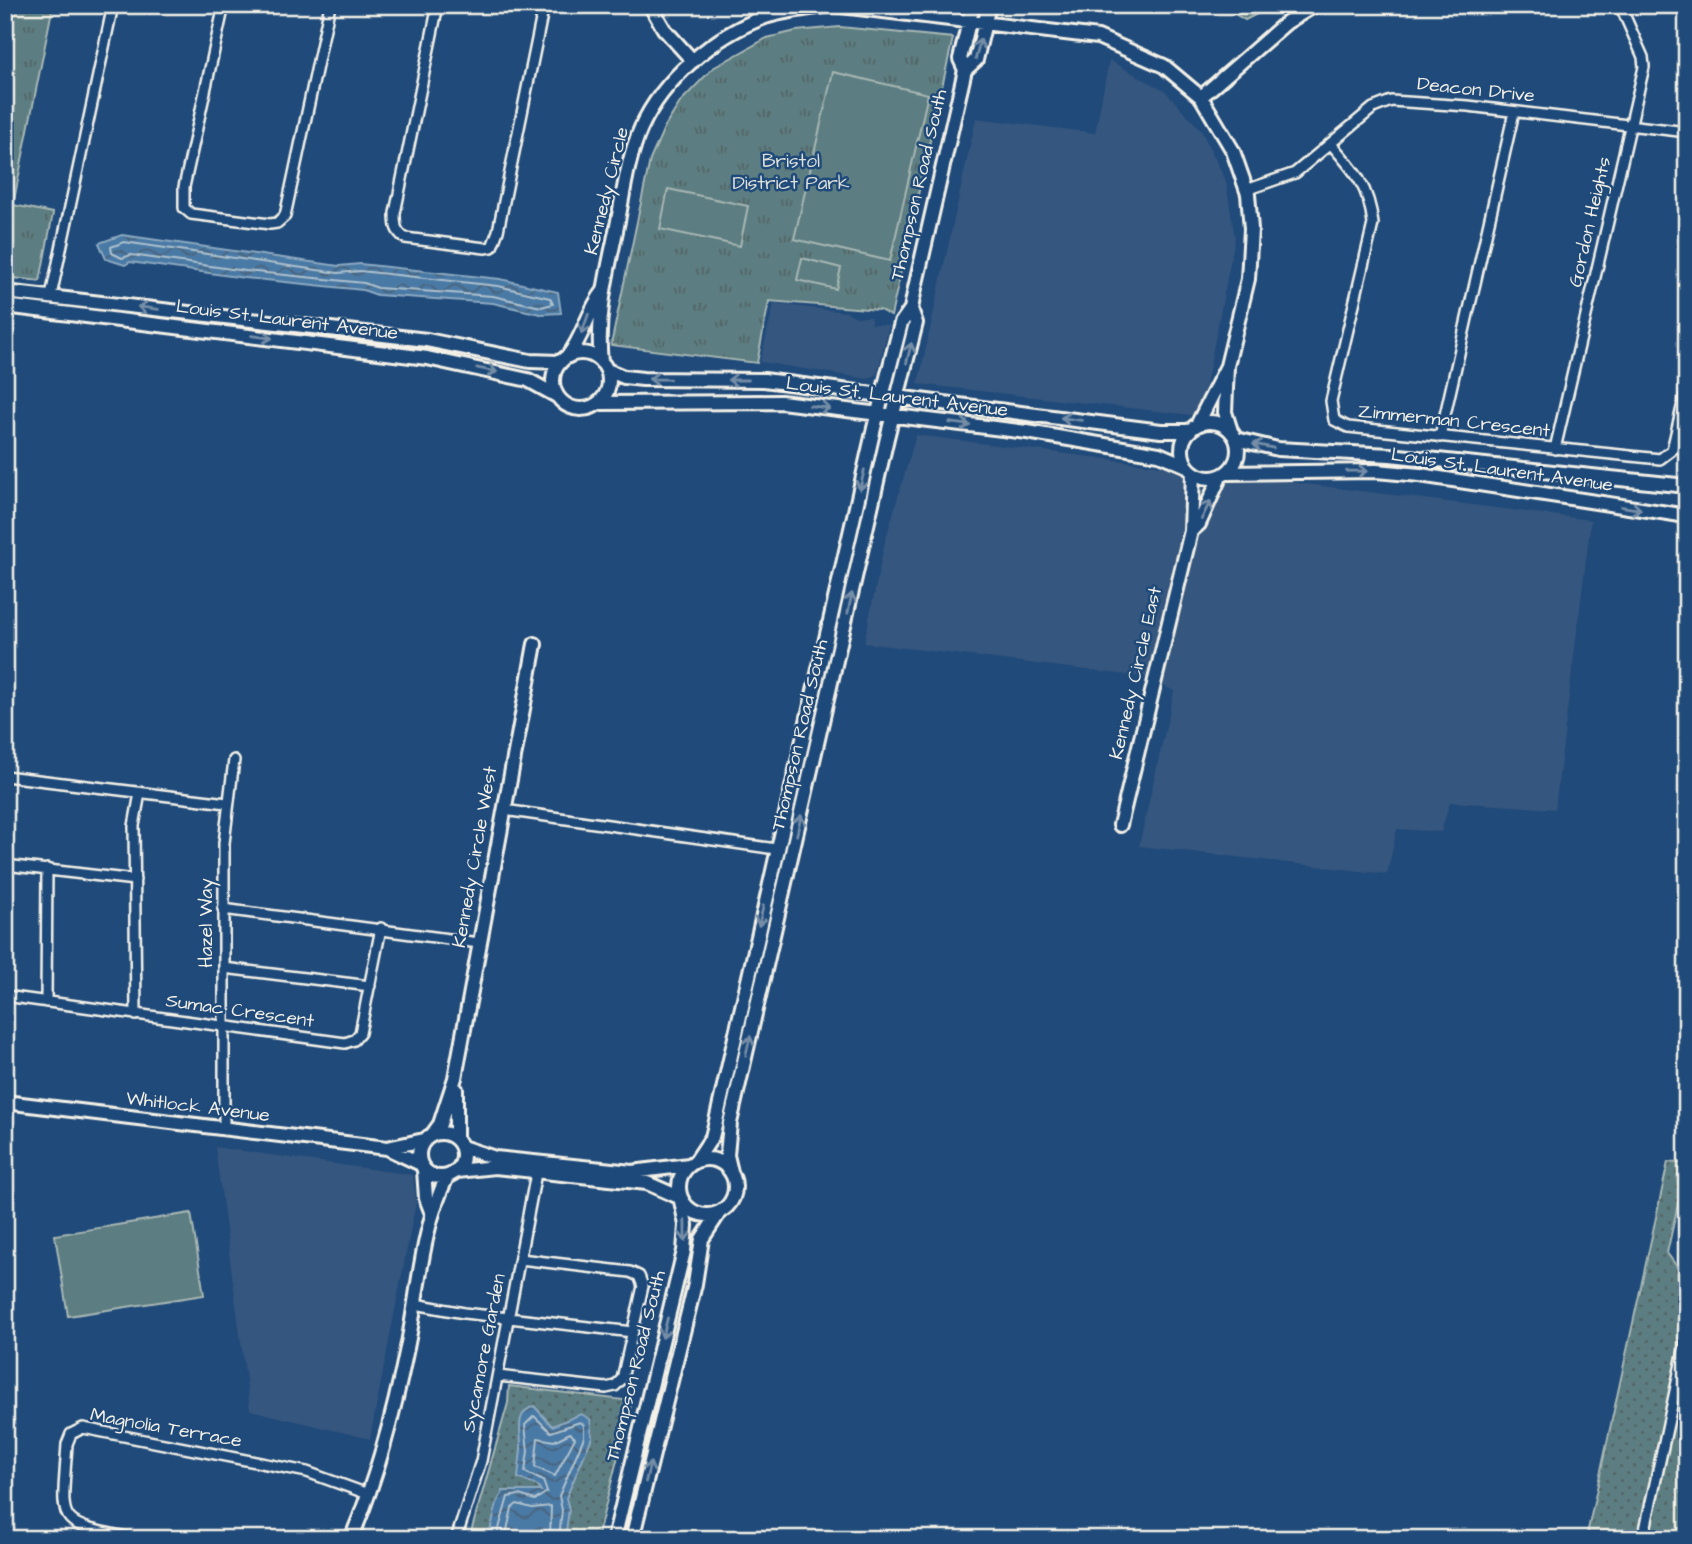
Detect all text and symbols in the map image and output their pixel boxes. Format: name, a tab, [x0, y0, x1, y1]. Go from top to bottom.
one-way arrow	[972, 38, 985, 60]
street label: Deacon Drive	[1416, 70, 1536, 110]
street label: Thompson Road South	[884, 86, 954, 283]
street label: Kennedy Circle	[578, 124, 637, 258]
park label: Bristol District Park	[732, 148, 850, 197]
street label: Gordon Heights	[1562, 154, 1619, 290]
street label: Louis St. Laurent Avenue	[174, 293, 400, 347]
one-way arrow	[137, 301, 160, 314]
one-way arrow	[578, 313, 591, 335]
one-way arrow	[250, 331, 273, 344]
one-way arrow	[903, 342, 916, 364]
one-way arrow	[475, 364, 498, 378]
street label: Louis St. Laurent Avenue	[784, 370, 1010, 424]
one-way arrow	[648, 373, 671, 386]
one-way arrow	[727, 373, 750, 387]
street label: Zimmerman Crescent	[1357, 397, 1552, 445]
one-way arrow	[808, 400, 831, 413]
one-way arrow	[1061, 412, 1083, 425]
one-way arrow	[948, 417, 971, 430]
one-way arrow	[1252, 439, 1275, 453]
street label: Louis St. Laurent Avenue	[1389, 441, 1615, 499]
one-way arrow	[1345, 465, 1368, 478]
one-way arrow	[854, 468, 868, 491]
one-way arrow	[1199, 500, 1213, 521]
one-way arrow	[1619, 502, 1642, 515]
street label: Kennedy Circle East	[1103, 584, 1170, 762]
one-way arrow	[844, 592, 858, 615]
street label: Thompson Road South	[765, 636, 835, 833]
street label: Kennedy Circle West	[446, 764, 505, 950]
one-way arrow	[793, 814, 807, 837]
street label: Hazel Way	[193, 878, 221, 968]
one-way arrow	[754, 904, 767, 927]
street label: Sumac Crescent	[164, 987, 316, 1035]
one-way arrow	[741, 1035, 755, 1058]
street label: Whitlock Avenue	[125, 1085, 271, 1129]
one-way arrow	[678, 1219, 692, 1242]
street label: Thompson Road South	[599, 1267, 673, 1464]
street label: Sycamore Garden	[455, 1271, 514, 1435]
one-way arrow	[658, 1316, 671, 1338]
street label: Magnolia Terrace	[88, 1401, 244, 1456]
one-way arrow	[642, 1462, 655, 1484]

